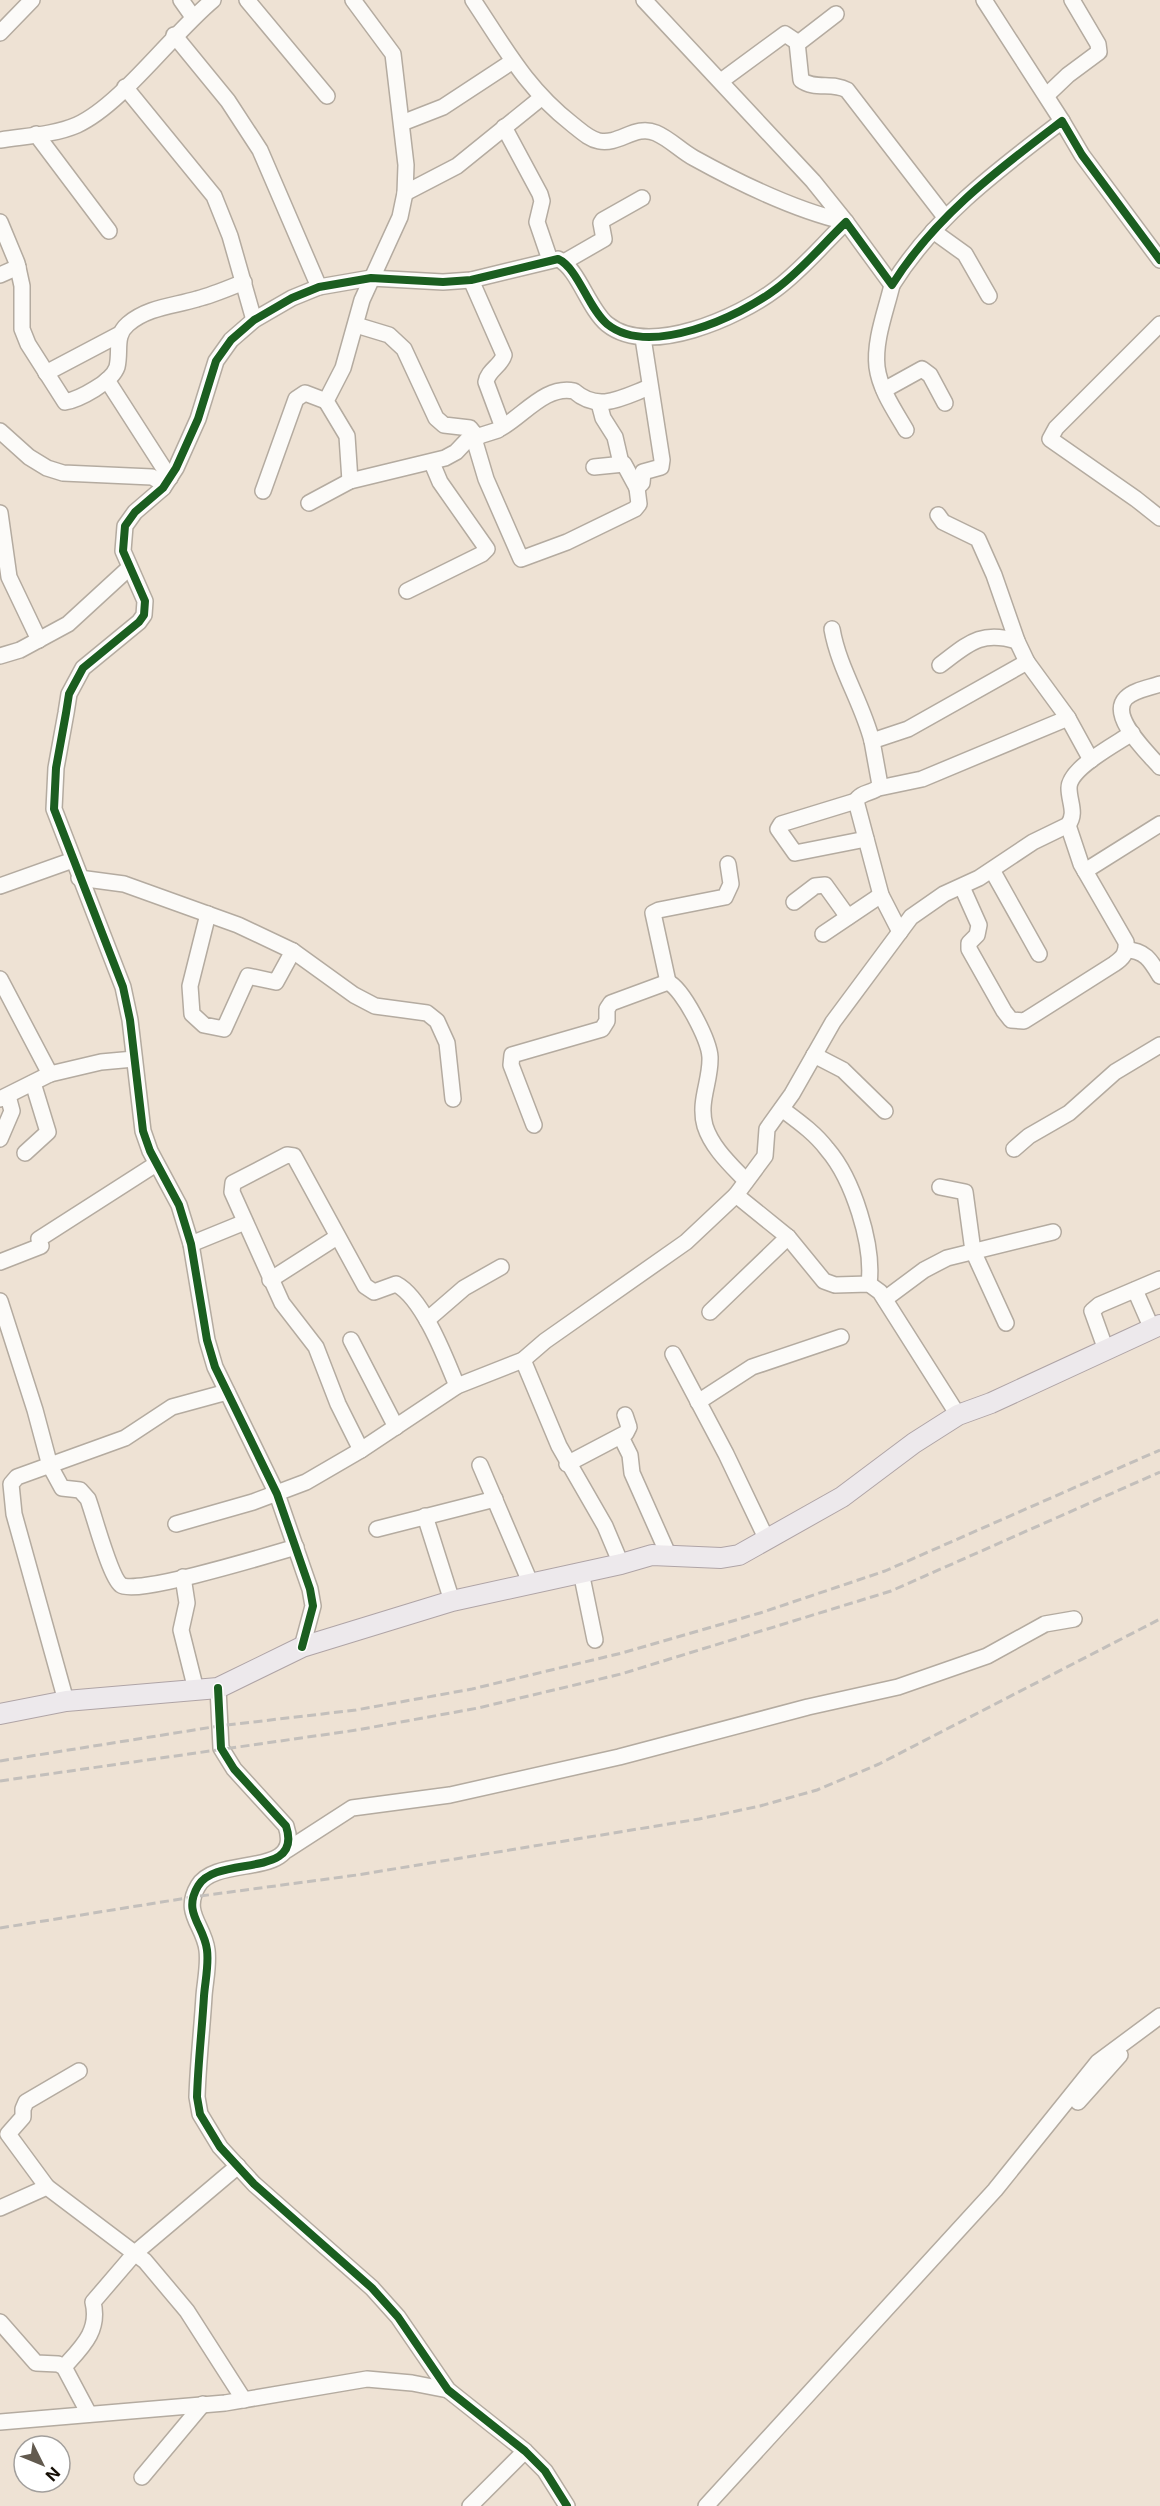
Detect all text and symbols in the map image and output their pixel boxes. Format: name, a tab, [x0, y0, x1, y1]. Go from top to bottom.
north arrow	[12, 2434, 72, 2494]
text: N	[41, 2463, 64, 2486]

